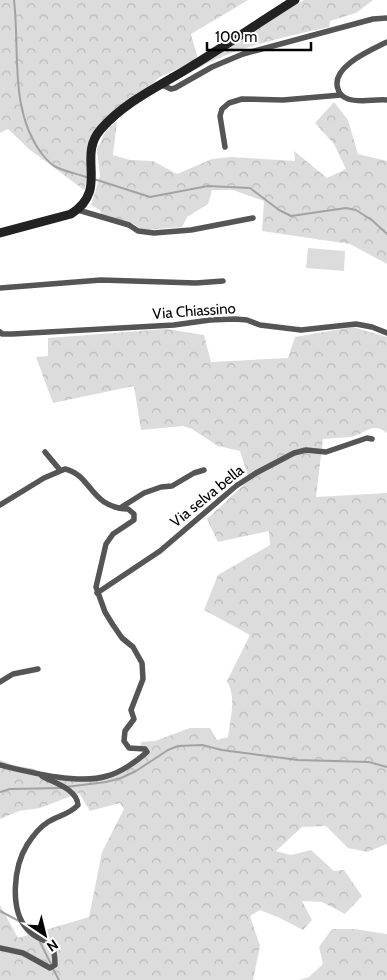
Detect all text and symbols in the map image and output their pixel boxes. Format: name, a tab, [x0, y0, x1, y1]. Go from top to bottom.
scale bar	[207, 20, 311, 52]
text: 100 m	[215, 28, 257, 46]
street label: Via Chiassino	[152, 299, 236, 323]
street label: Via selva bella	[167, 460, 248, 531]
north arrow	[20, 910, 70, 960]
text: N	[43, 935, 62, 956]

